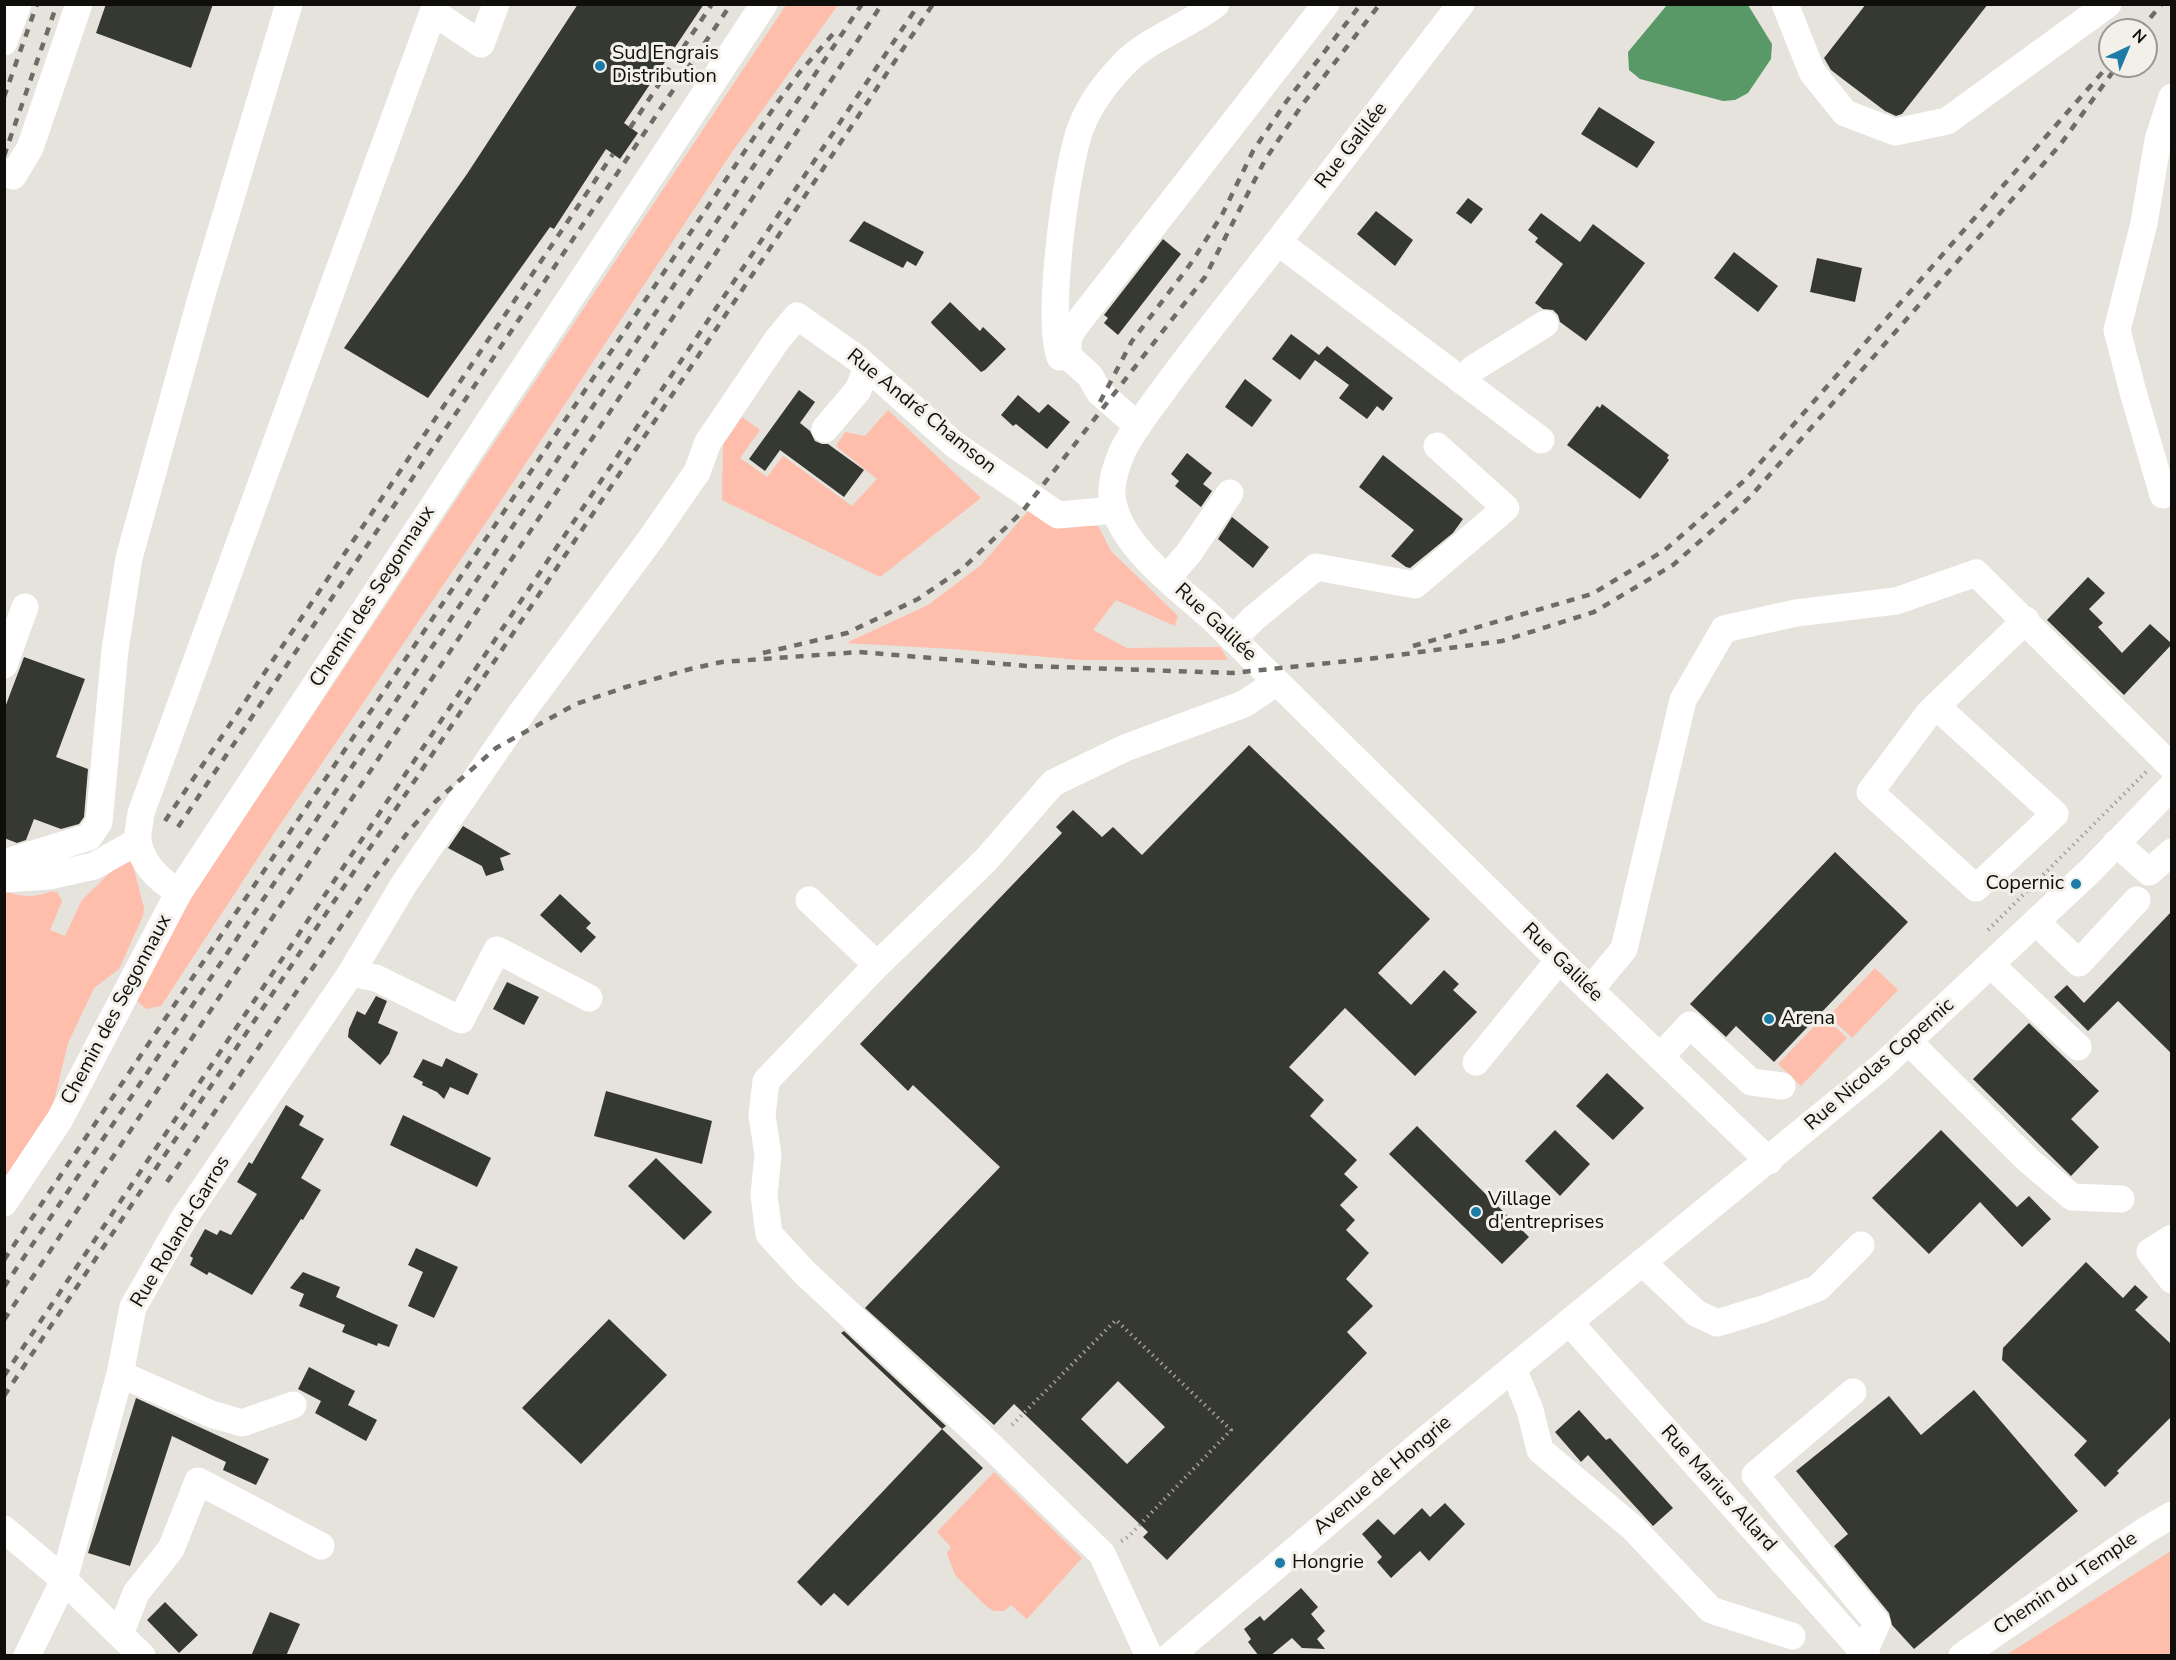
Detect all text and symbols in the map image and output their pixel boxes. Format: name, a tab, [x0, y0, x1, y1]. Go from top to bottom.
north arrow	[2098, 18, 2158, 78]
text: N	[2127, 24, 2151, 49]
place label: Sud Engrais Distribution	[612, 42, 719, 89]
marker: Sud Engrais Distribution	[593, 59, 607, 73]
street label: Rue Galilée	[1311, 98, 1393, 194]
street label: Rue André Chamson	[841, 344, 1001, 480]
street label: Chemin des Segonnaux	[305, 502, 441, 692]
street label: Rue Galilée	[1169, 579, 1261, 667]
place label: Copernic	[1985, 872, 2064, 896]
marker: Copernic	[2069, 877, 2083, 891]
street label: Chemin des Segonnaux	[57, 911, 177, 1109]
street label: Rue Galilée	[1517, 919, 1607, 1007]
street label: Rue Nicolas Copernic	[1800, 994, 1960, 1136]
place label: Arena	[1781, 1007, 1835, 1031]
marker: Arena	[1762, 1012, 1776, 1026]
street label: Rue Roland-Garros	[126, 1152, 236, 1312]
place label: Village d'entreprises	[1488, 1188, 1604, 1235]
marker: Village d'entreprises	[1469, 1205, 1483, 1219]
street label: Avenue de Hongrie	[1309, 1411, 1457, 1541]
street label: Rue Marius Allard	[1655, 1421, 1781, 1557]
street label: Chemin du Temple	[1990, 1527, 2142, 1641]
place label: Hongrie	[1292, 1551, 1364, 1575]
marker: Hongrie	[1273, 1556, 1287, 1570]

